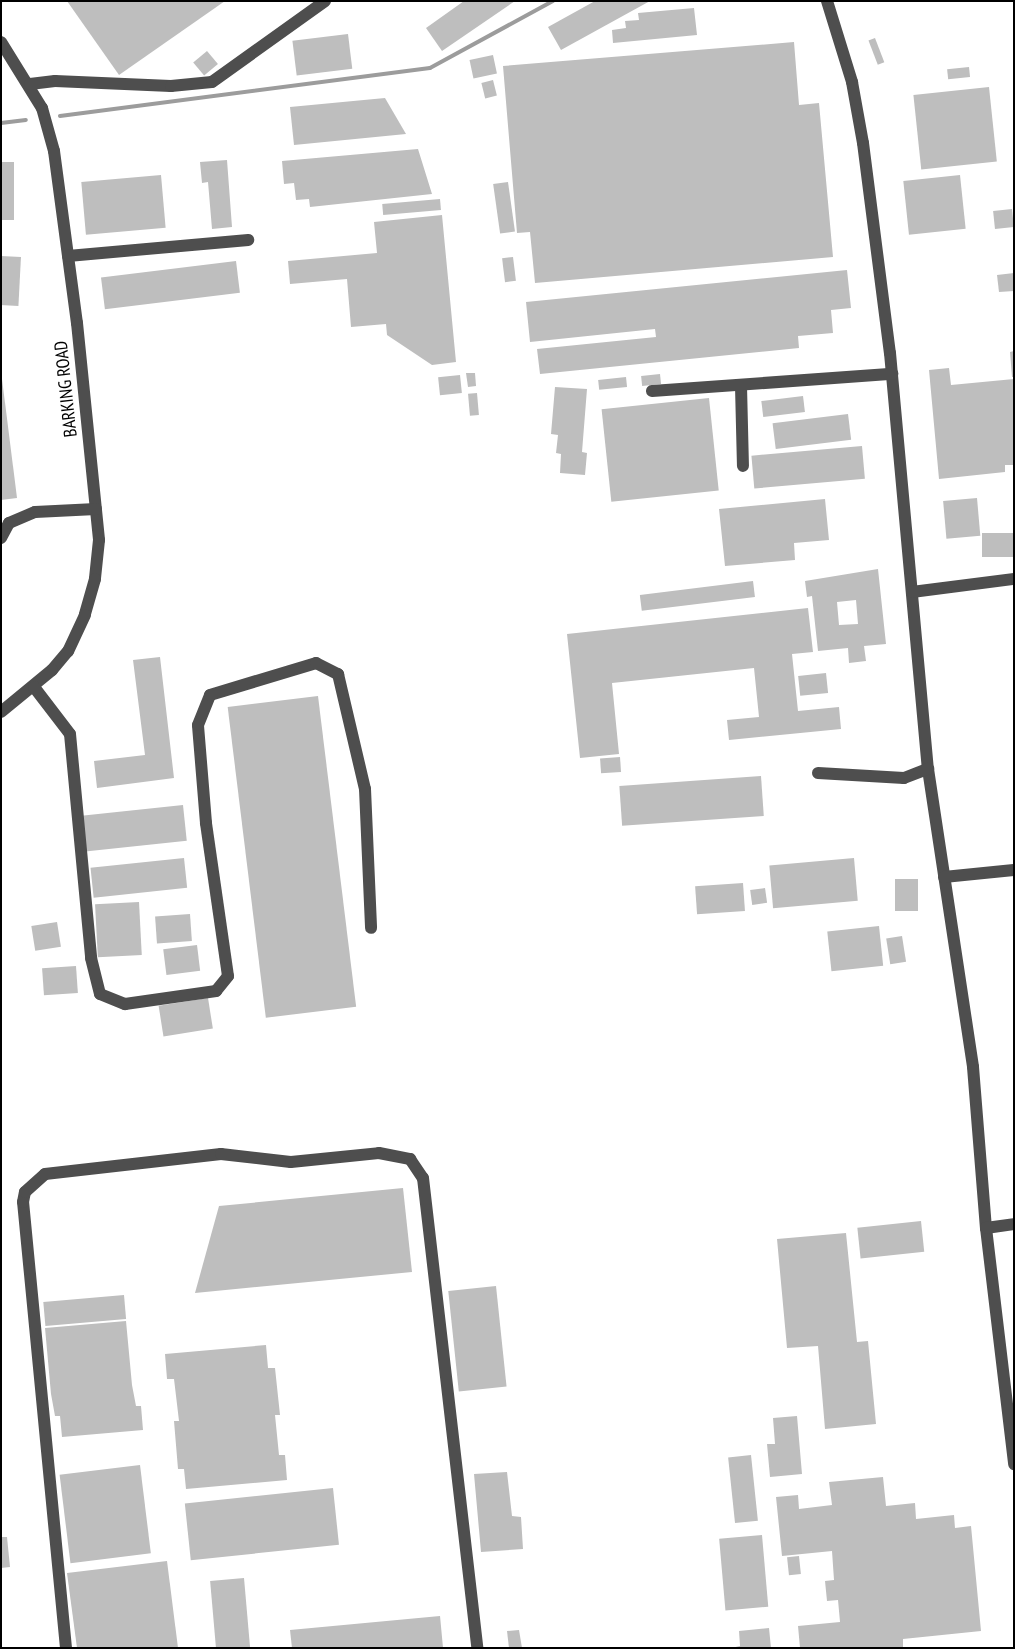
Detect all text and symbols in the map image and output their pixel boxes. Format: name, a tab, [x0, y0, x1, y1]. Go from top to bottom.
street label: BARKING ROAD	[50, 340, 82, 438]

